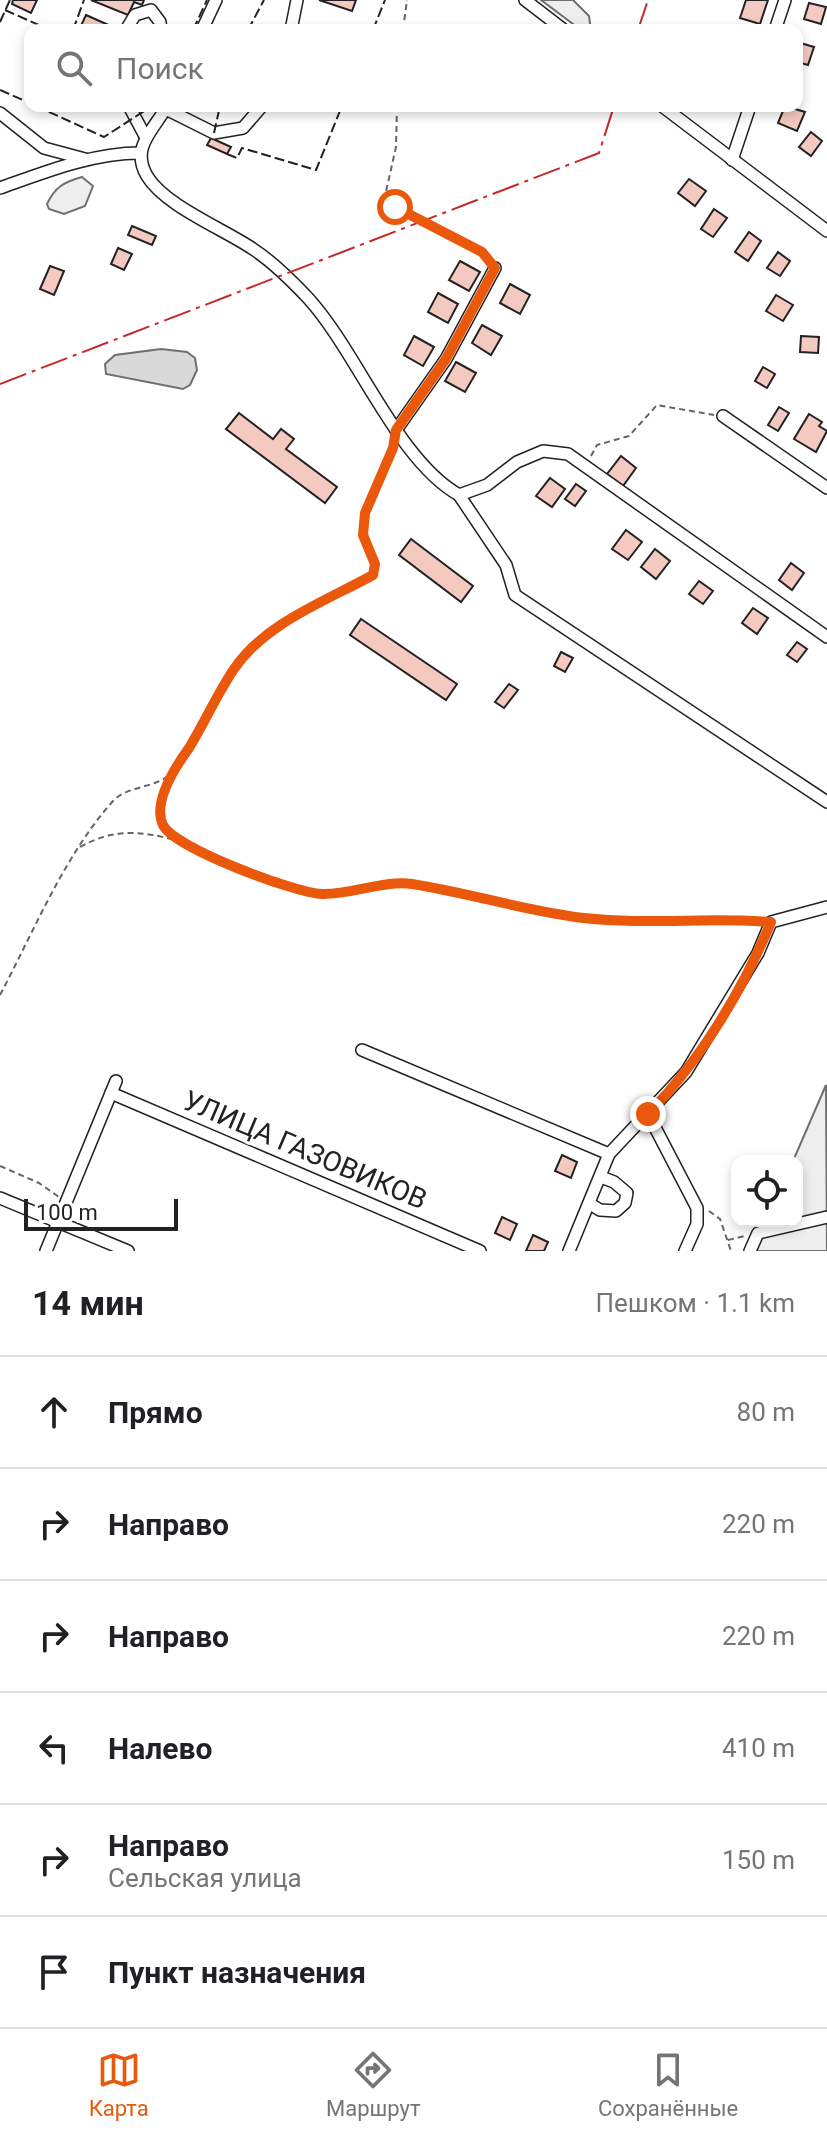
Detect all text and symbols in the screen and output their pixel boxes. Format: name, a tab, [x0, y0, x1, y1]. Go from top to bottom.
search box	[24, 24, 803, 112]
icon: search	[52, 46, 96, 90]
text: Поиск	[116, 51, 204, 86]
route start	[377, 189, 413, 225]
street label: УЛИЦА ГАЗОВИКОВ	[178, 1084, 432, 1216]
route end	[630, 1096, 666, 1132]
map controls	[731, 1155, 803, 1227]
button: locate	[731, 1155, 803, 1227]
scale bar	[24, 1195, 178, 1231]
text: 100 m	[36, 1200, 98, 1225]
text: 14 мин	[32, 1283, 144, 1323]
text: Пешком · 1.1 km	[596, 1288, 795, 1318]
icon: ahead	[32, 1390, 76, 1434]
text: Прямо	[108, 1395, 203, 1430]
text: 80 m	[737, 1397, 795, 1427]
icon: right	[32, 1502, 76, 1546]
text: Направо	[108, 1507, 229, 1542]
text: 220 m	[722, 1509, 795, 1539]
icon: right	[32, 1614, 76, 1658]
text: Направо	[108, 1619, 229, 1654]
text: 220 m	[722, 1621, 795, 1651]
icon: left	[32, 1726, 76, 1770]
text: Налево	[108, 1731, 212, 1766]
text: 410 m	[722, 1733, 795, 1763]
text: Направо	[108, 1828, 229, 1863]
icon: right	[32, 1838, 76, 1882]
text: 150 m	[722, 1845, 795, 1875]
text: Сельская улица	[108, 1863, 302, 1893]
icon: arrive	[32, 1950, 76, 1994]
text: Пункт назначения	[108, 1955, 366, 1990]
tab: Карта	[89, 2048, 149, 2121]
tab: Маршрут	[326, 2048, 421, 2121]
tab: Сохранённые	[598, 2048, 738, 2121]

